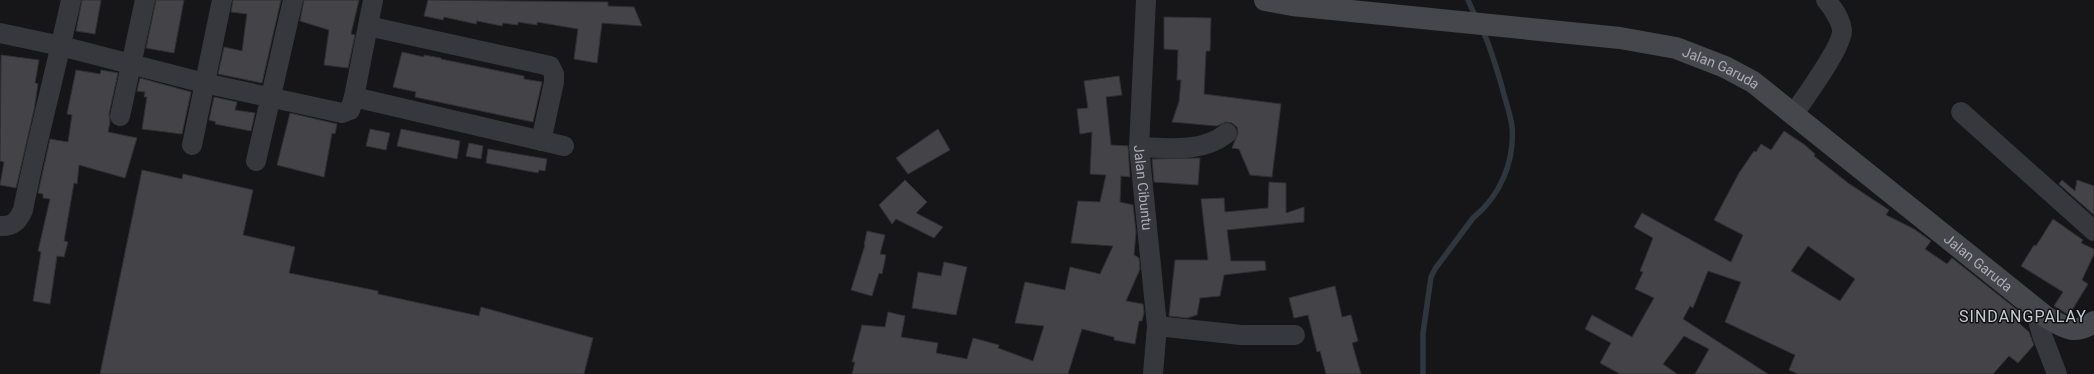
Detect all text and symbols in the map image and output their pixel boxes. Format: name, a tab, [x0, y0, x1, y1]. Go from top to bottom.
street label: Jalan Garuda	[1680, 43, 1763, 92]
street label: Jalan Cibuntu	[1131, 144, 1155, 231]
street label: Jalan Garuda	[1941, 230, 2015, 295]
district label: SINDANGPALAY	[1959, 307, 2087, 326]

